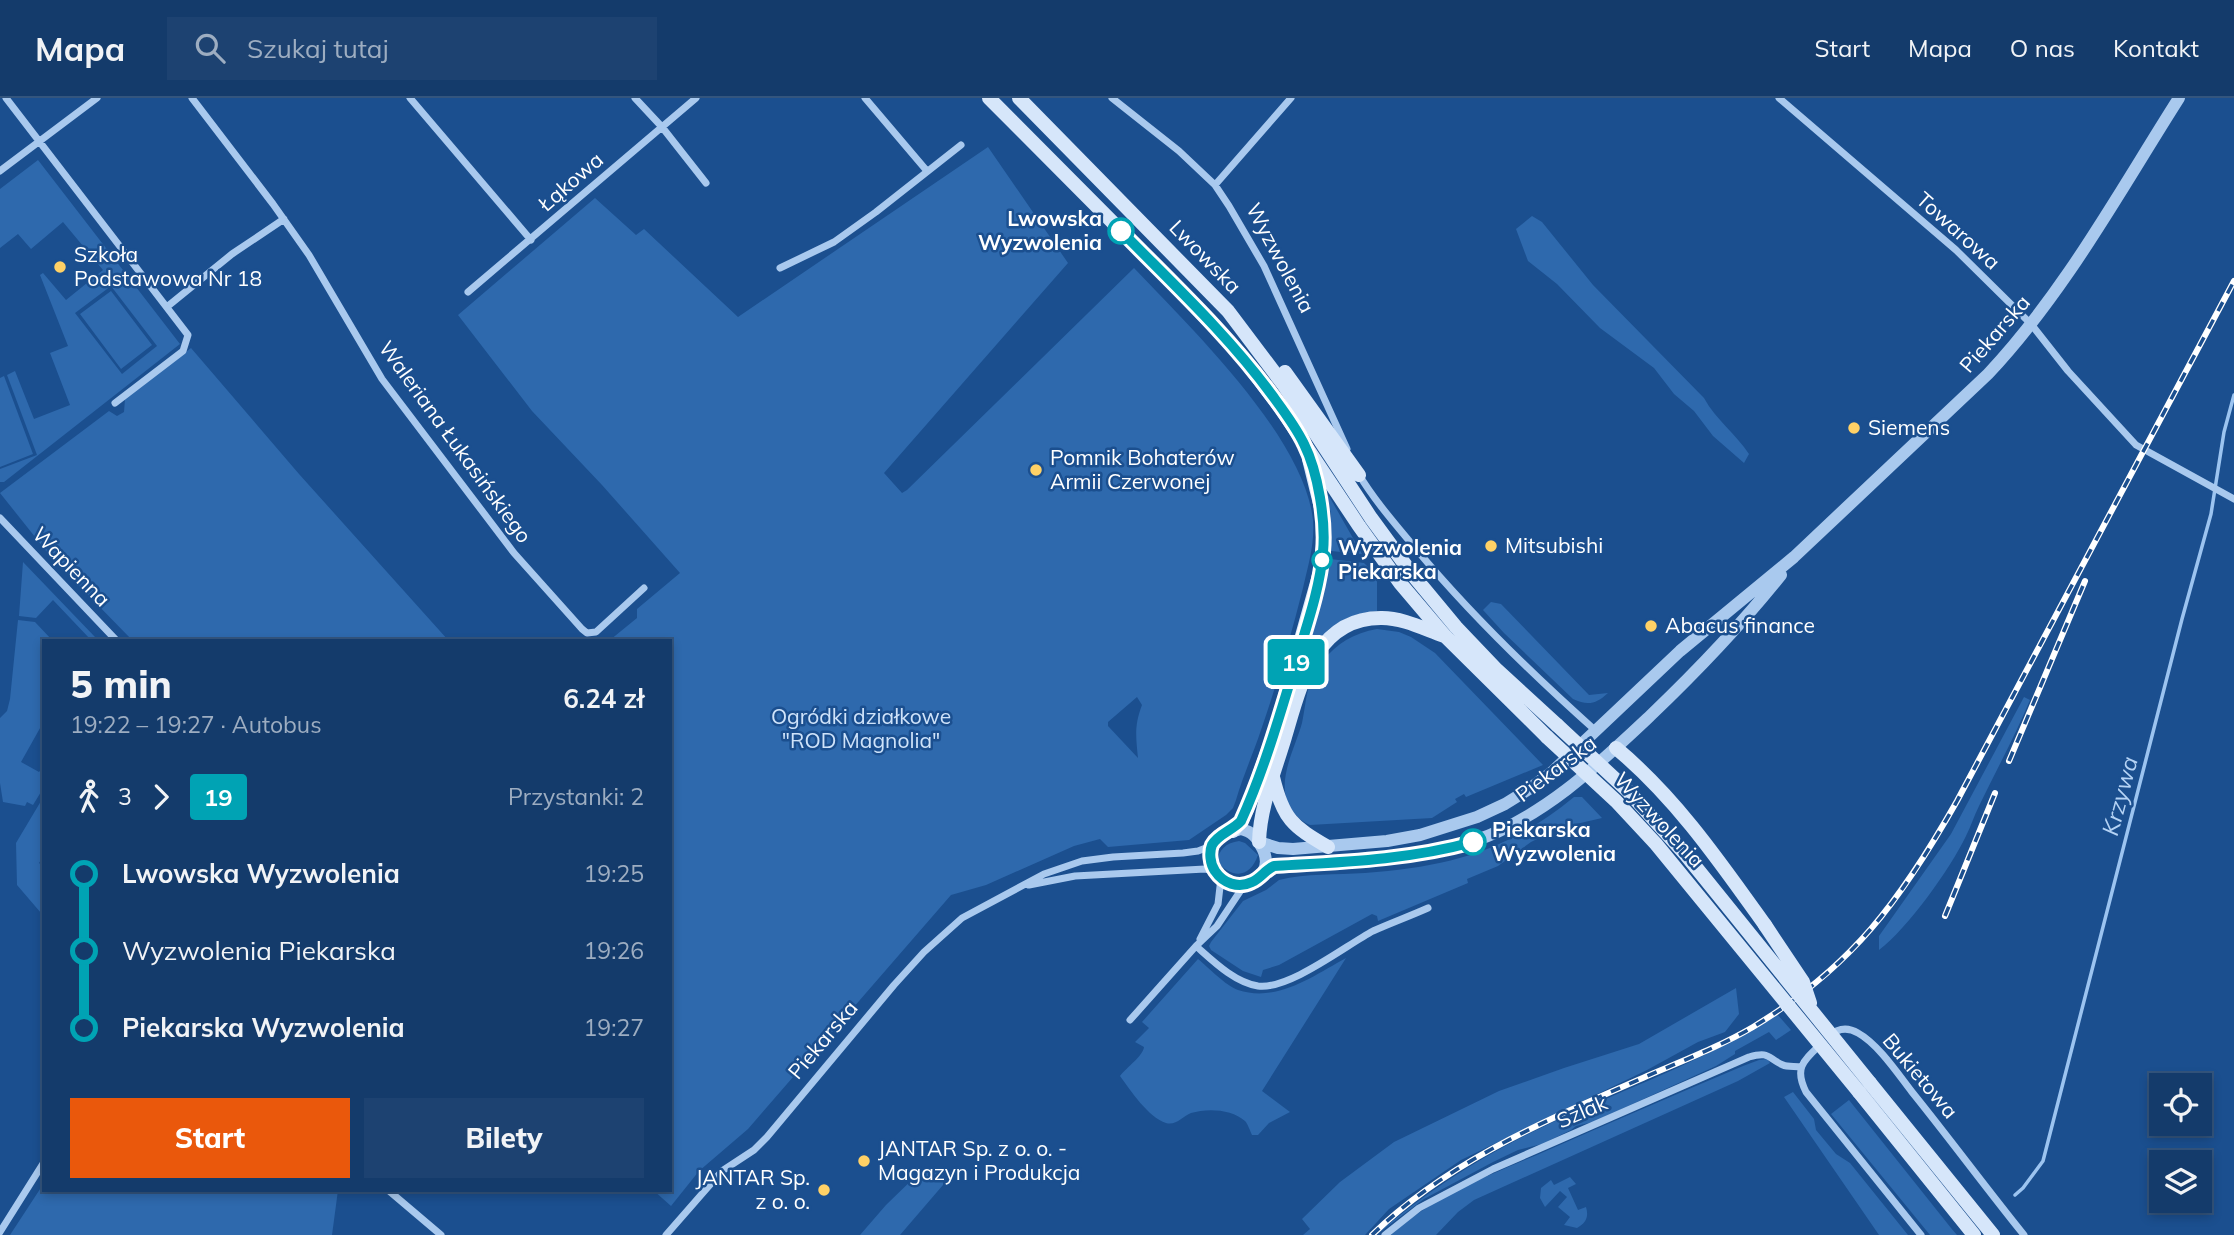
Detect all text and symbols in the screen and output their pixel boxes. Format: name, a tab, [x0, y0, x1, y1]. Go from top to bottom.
search box	[167, 17, 657, 80]
text: Mapa	[35, 28, 125, 69]
icon: search	[191, 29, 229, 67]
text: Szukaj tutaj	[247, 32, 389, 65]
text: Start	[1815, 33, 1870, 63]
text: Mapa	[1908, 33, 1972, 63]
text: O nas	[2010, 33, 2075, 63]
text: Kontakt	[2113, 33, 2199, 63]
street label: Łąkowa	[532, 146, 608, 217]
street label: Towarowa	[1912, 186, 2006, 275]
street label: Wyzwolenia	[1241, 198, 1321, 317]
place label: Lwowska Wyzwolenia	[978, 205, 1102, 255]
street label: Lwowska	[1164, 214, 1247, 299]
marker: Lwowska Wyzwolenia	[1108, 218, 1134, 244]
place label: Szkoła Podstawowa Nr 18	[74, 241, 262, 291]
marker: Szkoła Podstawowa Nr 18	[52, 259, 68, 275]
street label: Piekarska	[1953, 289, 2035, 378]
street label: Waleriana Łukasińskiego	[374, 335, 538, 548]
place label: Siemens	[1868, 414, 1950, 440]
marker: Siemens	[1846, 420, 1862, 436]
place label: Pomnik Bohaterów Armii Czerwonej	[1050, 444, 1235, 494]
marker: Pomnik Bohaterów Armii Czerwonej	[1028, 462, 1044, 478]
street label: Wapienna	[27, 521, 116, 612]
place label: Mitsubishi	[1505, 532, 1603, 558]
place label: Wyzwolenia Piekarska	[1338, 534, 1462, 584]
marker: Mitsubishi	[1483, 538, 1499, 554]
marker: Wyzwolenia Piekarska	[1312, 550, 1332, 570]
place label: Abacus finance	[1665, 612, 1815, 638]
marker: Abacus finance	[1643, 618, 1659, 634]
line badge: 19	[1264, 639, 1328, 685]
text: 19	[1282, 647, 1310, 677]
text: 5 min	[70, 660, 172, 708]
text: 6.24 zł	[563, 682, 644, 715]
park label: Ogródki działkowe "ROD Magnolia"	[771, 703, 951, 753]
text: 19:22 – 19:27 · Autobus	[70, 710, 322, 739]
street label: Piekarska	[1510, 729, 1601, 807]
water label: Krzywa	[2095, 753, 2144, 839]
street label: Wyzwolenia	[1609, 766, 1710, 872]
icon: walk	[70, 778, 108, 816]
icon: forward	[142, 778, 180, 816]
text: 3	[118, 782, 132, 811]
text: 19	[204, 782, 233, 812]
text: Przystanki: 2	[508, 782, 644, 811]
place label: Piekarska Wyzwolenia	[1492, 816, 1616, 866]
marker: Piekarska Wyzwolenia	[1460, 829, 1486, 855]
text: Lwowska Wyzwolenia	[122, 857, 400, 890]
text: 19:25	[584, 859, 644, 888]
text: Wyzwolenia Piekarska	[122, 934, 396, 967]
text: 19:26	[584, 936, 644, 965]
street label: Piekarska	[782, 995, 863, 1084]
text: Piekarska Wyzwolenia	[122, 1011, 405, 1044]
text: 19:27	[584, 1013, 644, 1042]
street label: Bukietowa	[1878, 1027, 1964, 1123]
map controls	[2149, 1073, 2212, 1213]
button: locate	[2149, 1073, 2212, 1136]
street label: Szlak	[1552, 1089, 1611, 1133]
button: Start	[70, 1098, 350, 1178]
button: Bilety	[364, 1098, 644, 1178]
place label: JANTAR Sp. z o. o. - Magazyn i Produkcja	[878, 1135, 1080, 1185]
button: layers	[2149, 1150, 2212, 1213]
marker: JANTAR Sp. z o. o. - Magazyn i Produkcja	[856, 1153, 872, 1169]
place label: JANTAR Sp. z o. o.	[695, 1164, 810, 1214]
marker: JANTAR Sp. z o. o.	[816, 1182, 832, 1198]

